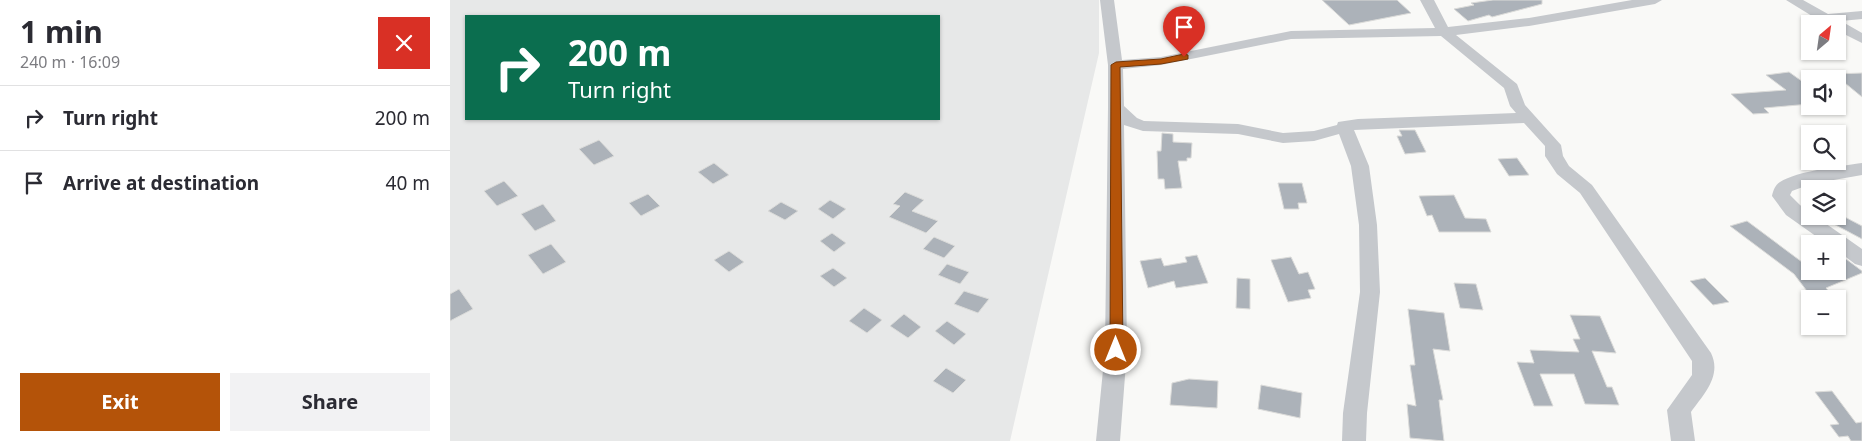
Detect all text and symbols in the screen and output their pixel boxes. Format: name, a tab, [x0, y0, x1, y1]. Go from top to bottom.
pin	[1163, 6, 1205, 57]
text: 1 min	[20, 11, 103, 52]
icon: arrive	[1170, 13, 1198, 41]
north arrow	[1801, 15, 1846, 60]
map controls	[1801, 15, 1846, 335]
button: close	[378, 17, 430, 69]
text: 200 m	[568, 29, 671, 76]
icon: right	[485, 35, 550, 100]
text: 240 m · 16:09	[20, 51, 120, 73]
button: sound	[1801, 70, 1846, 115]
text: Turn right	[568, 74, 671, 104]
icon: right	[20, 104, 48, 132]
text: Turn right	[63, 105, 158, 131]
text: 200 m	[375, 105, 430, 131]
button: search	[1801, 125, 1846, 170]
icon: arrive	[20, 169, 48, 197]
text: Arrive at destination	[63, 170, 259, 196]
text: 40 m	[386, 170, 430, 196]
button: layers	[1801, 180, 1846, 225]
button: +	[1801, 235, 1846, 280]
button: −	[1801, 290, 1846, 335]
position arrow	[1089, 323, 1141, 375]
button: Exit	[20, 373, 220, 431]
button: Share	[230, 373, 430, 431]

